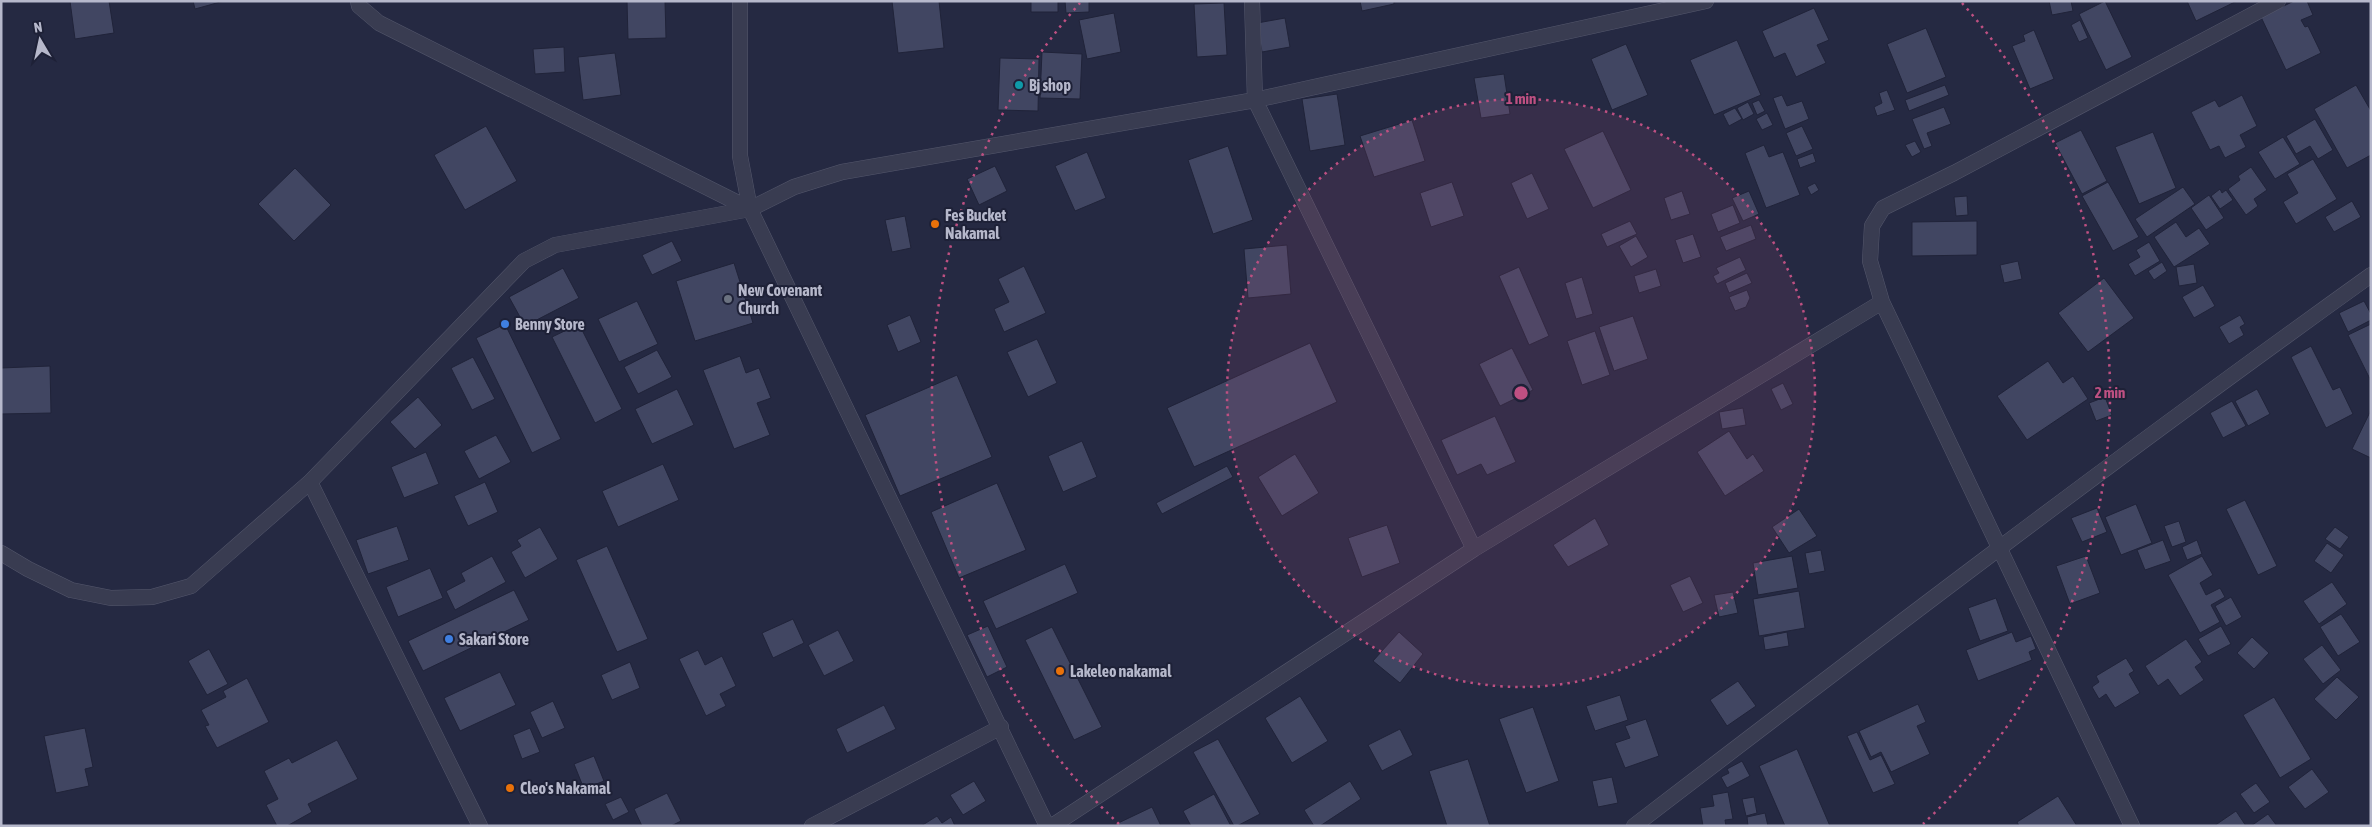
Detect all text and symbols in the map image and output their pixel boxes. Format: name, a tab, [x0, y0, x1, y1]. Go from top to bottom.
north arrow	[15, 15, 65, 65]
text: N	[33, 19, 43, 36]
place label: Bj shop	[1029, 76, 1071, 94]
marker: Bj shop	[1013, 79, 1025, 91]
text: 1 min	[1506, 90, 1536, 107]
place label: Fes Bucket Nakamal	[945, 206, 1006, 242]
marker: Fes Bucket Nakamal	[929, 218, 941, 230]
place label: New Covenant Church	[738, 281, 823, 317]
marker: New Covenant Church	[722, 293, 734, 305]
place label: Benny Store	[515, 315, 585, 333]
marker: Benny Store	[499, 318, 511, 330]
centre of rings	[1512, 384, 1530, 402]
text: 2 min	[2095, 384, 2125, 401]
place label: Sakari Store	[459, 630, 529, 648]
marker: Sakari Store	[443, 633, 455, 645]
place label: Lakeleo nakamal	[1070, 662, 1172, 680]
marker: Lakeleo nakamal	[1054, 665, 1066, 677]
place label: Cleo's Nakamal	[520, 779, 611, 797]
marker: Cleo's Nakamal	[504, 782, 516, 794]

